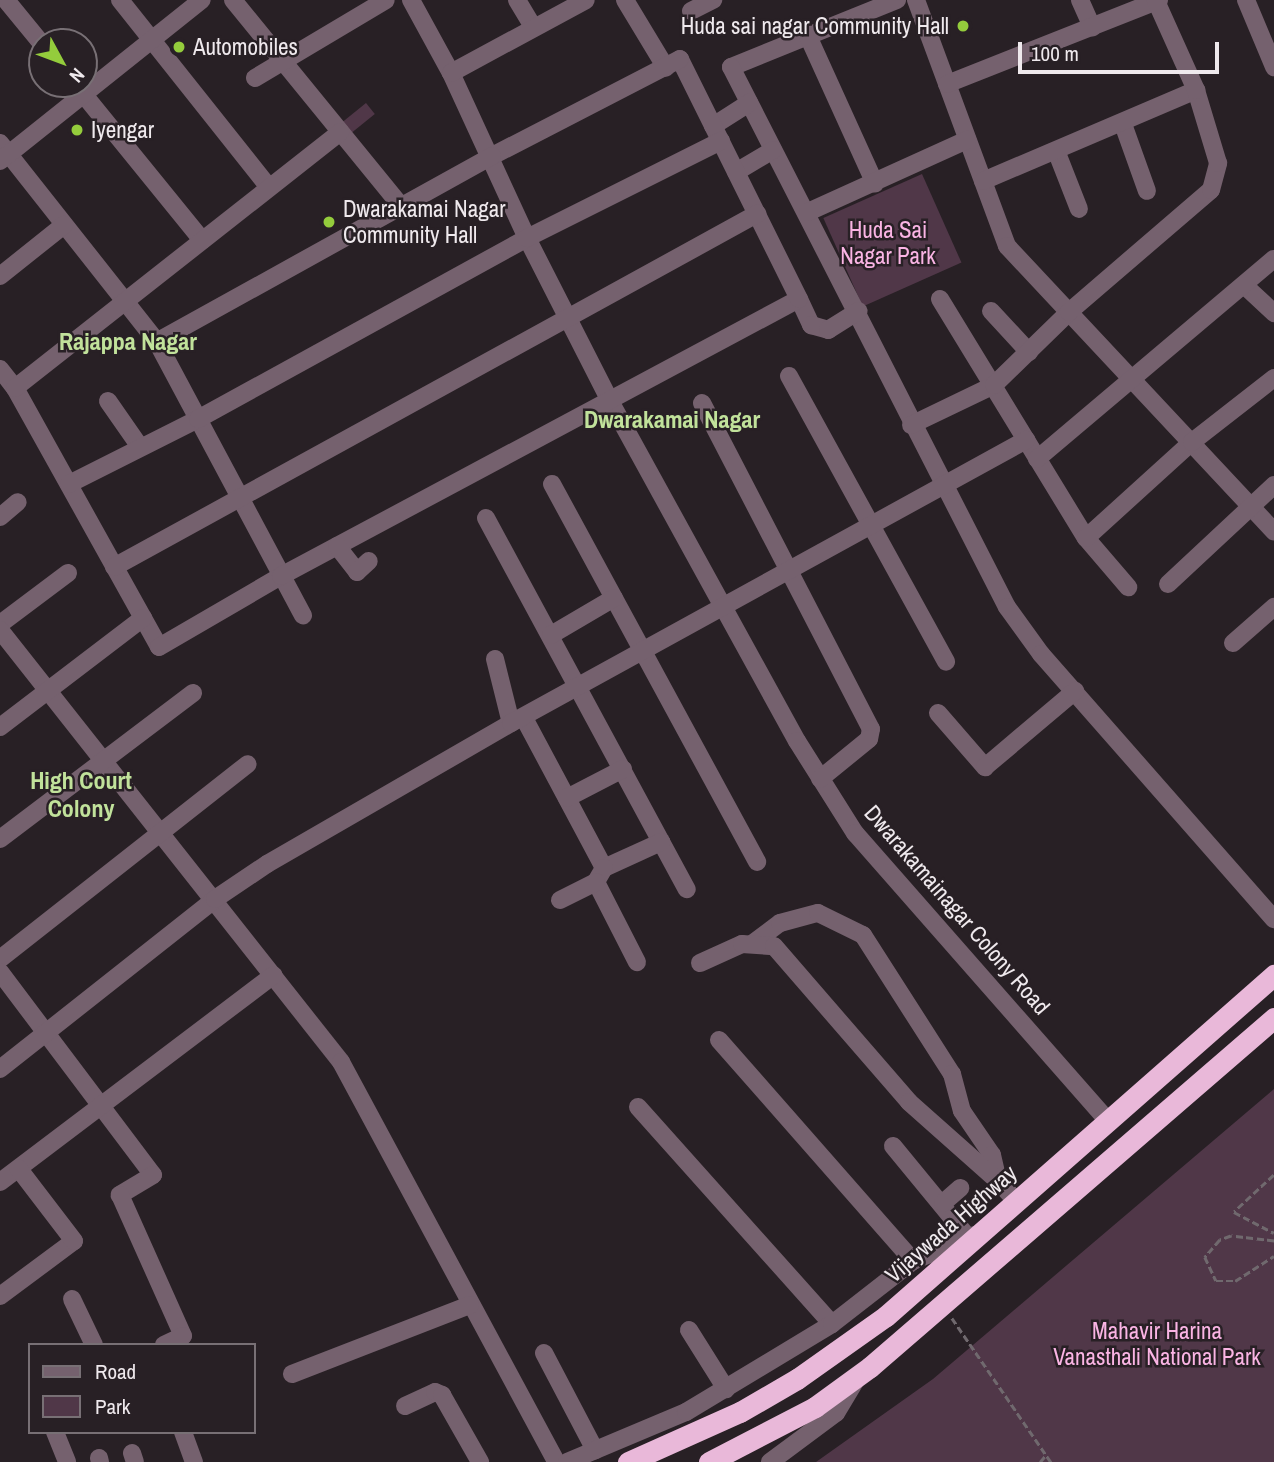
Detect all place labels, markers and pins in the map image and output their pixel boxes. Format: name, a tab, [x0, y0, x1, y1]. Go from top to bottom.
place label: Huda sai nagar Community Hall	[681, 12, 949, 40]
marker: Huda sai nagar Community Hall	[955, 18, 971, 34]
place label: Automobiles	[193, 33, 298, 61]
marker: Automobiles	[171, 39, 187, 55]
place label: Iyengar	[91, 116, 154, 144]
marker: Iyengar	[69, 122, 85, 138]
place label: Dwarakamai Nagar Community Hall	[343, 195, 505, 249]
marker: Dwarakamai Nagar Community Hall	[321, 214, 337, 230]

